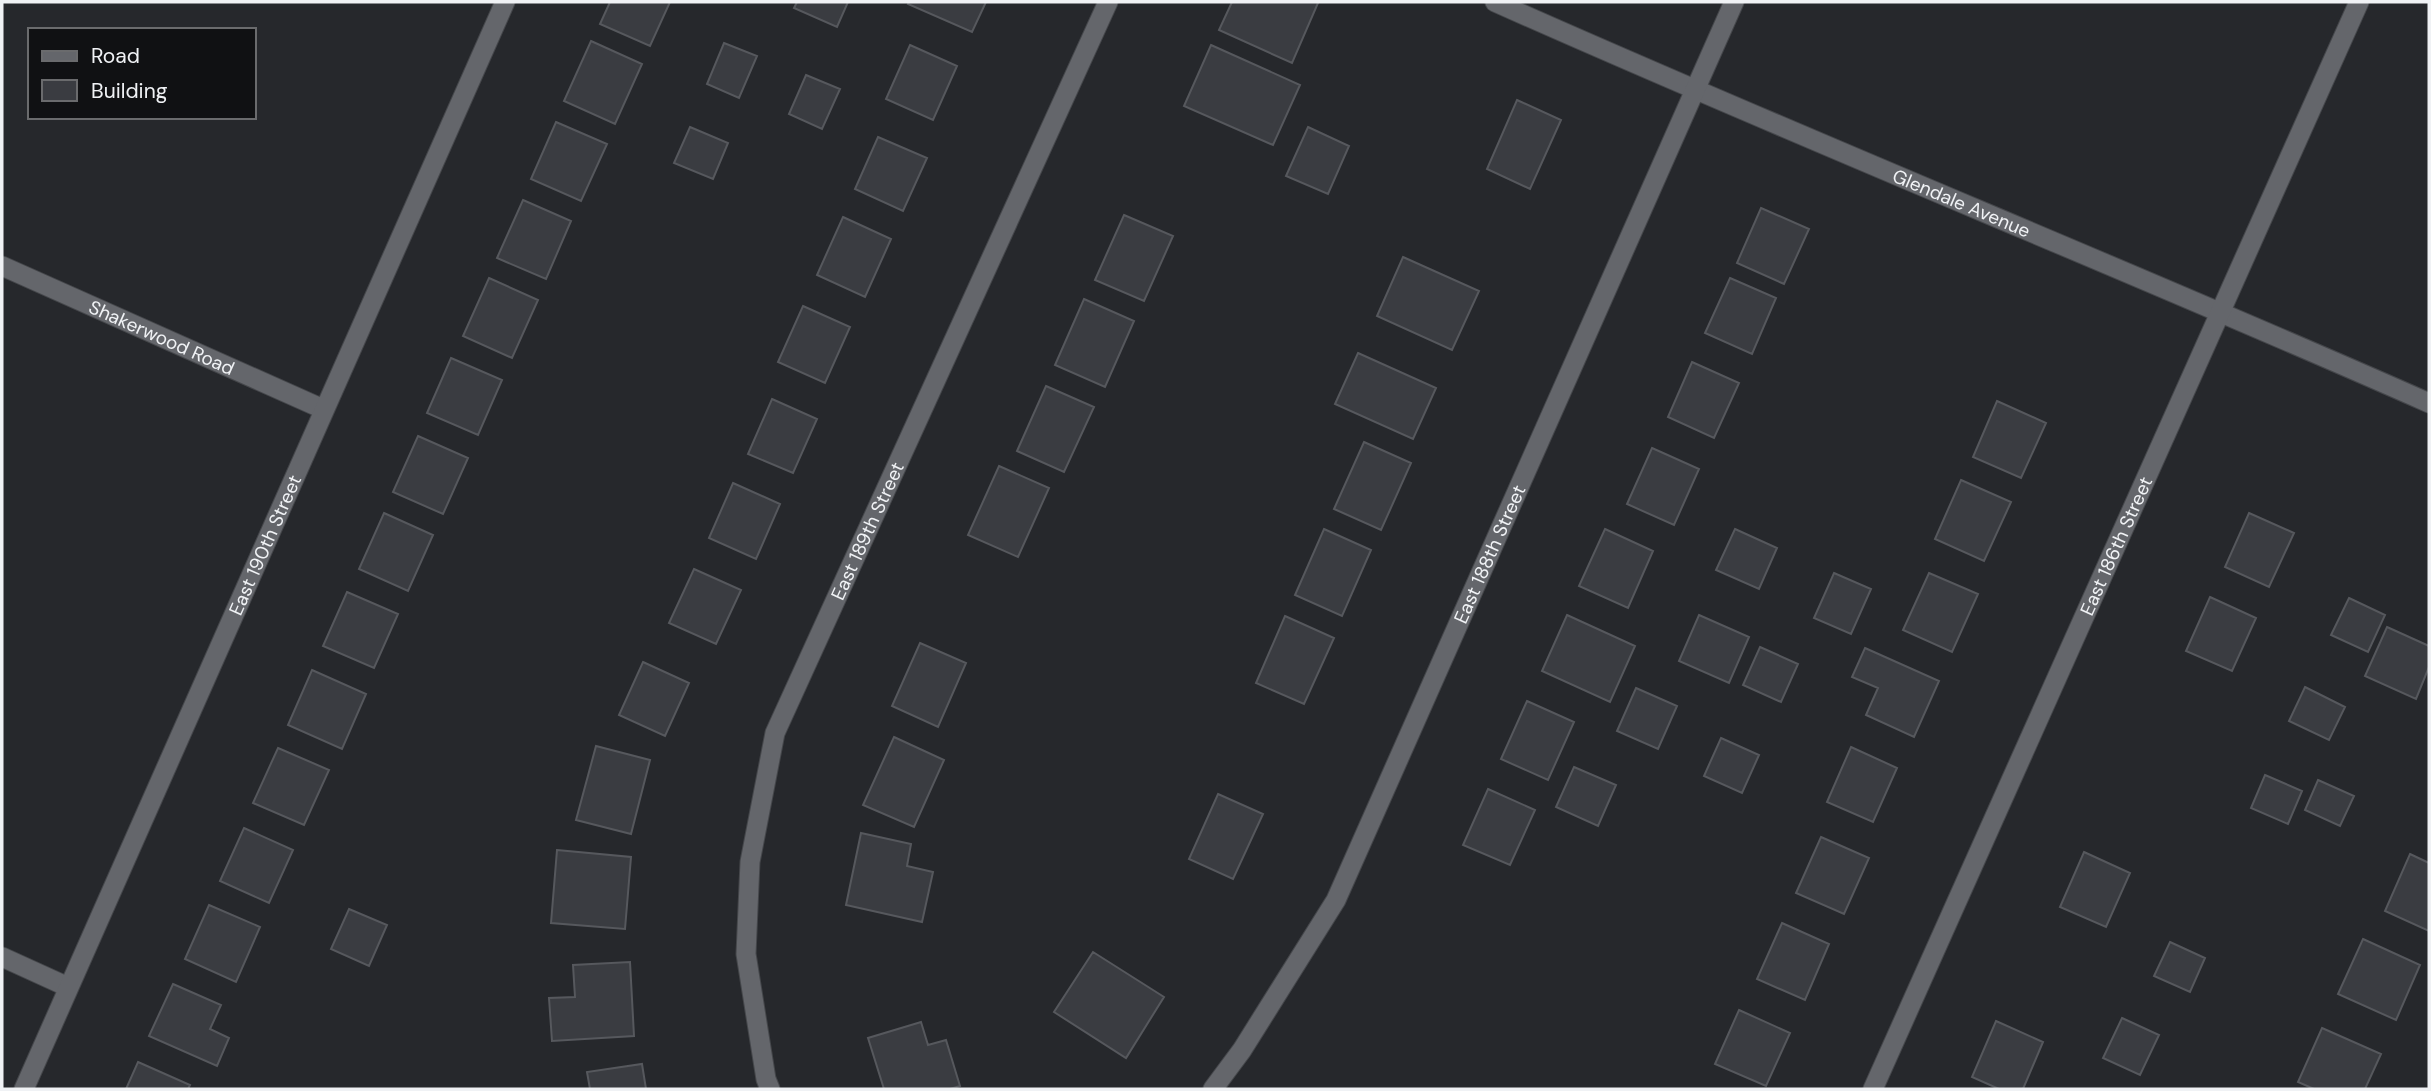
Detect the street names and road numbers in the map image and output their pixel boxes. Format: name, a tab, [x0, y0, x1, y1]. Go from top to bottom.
street label: Glendale Avenue	[1889, 163, 2034, 243]
street label: Shakerwood Road	[85, 294, 238, 381]
street label: East 189th Street	[825, 458, 910, 604]
street label: East 190th Street	[223, 471, 307, 619]
street label: East 186th Street	[2074, 473, 2158, 619]
street label: East 188th Street	[1448, 481, 1531, 628]

